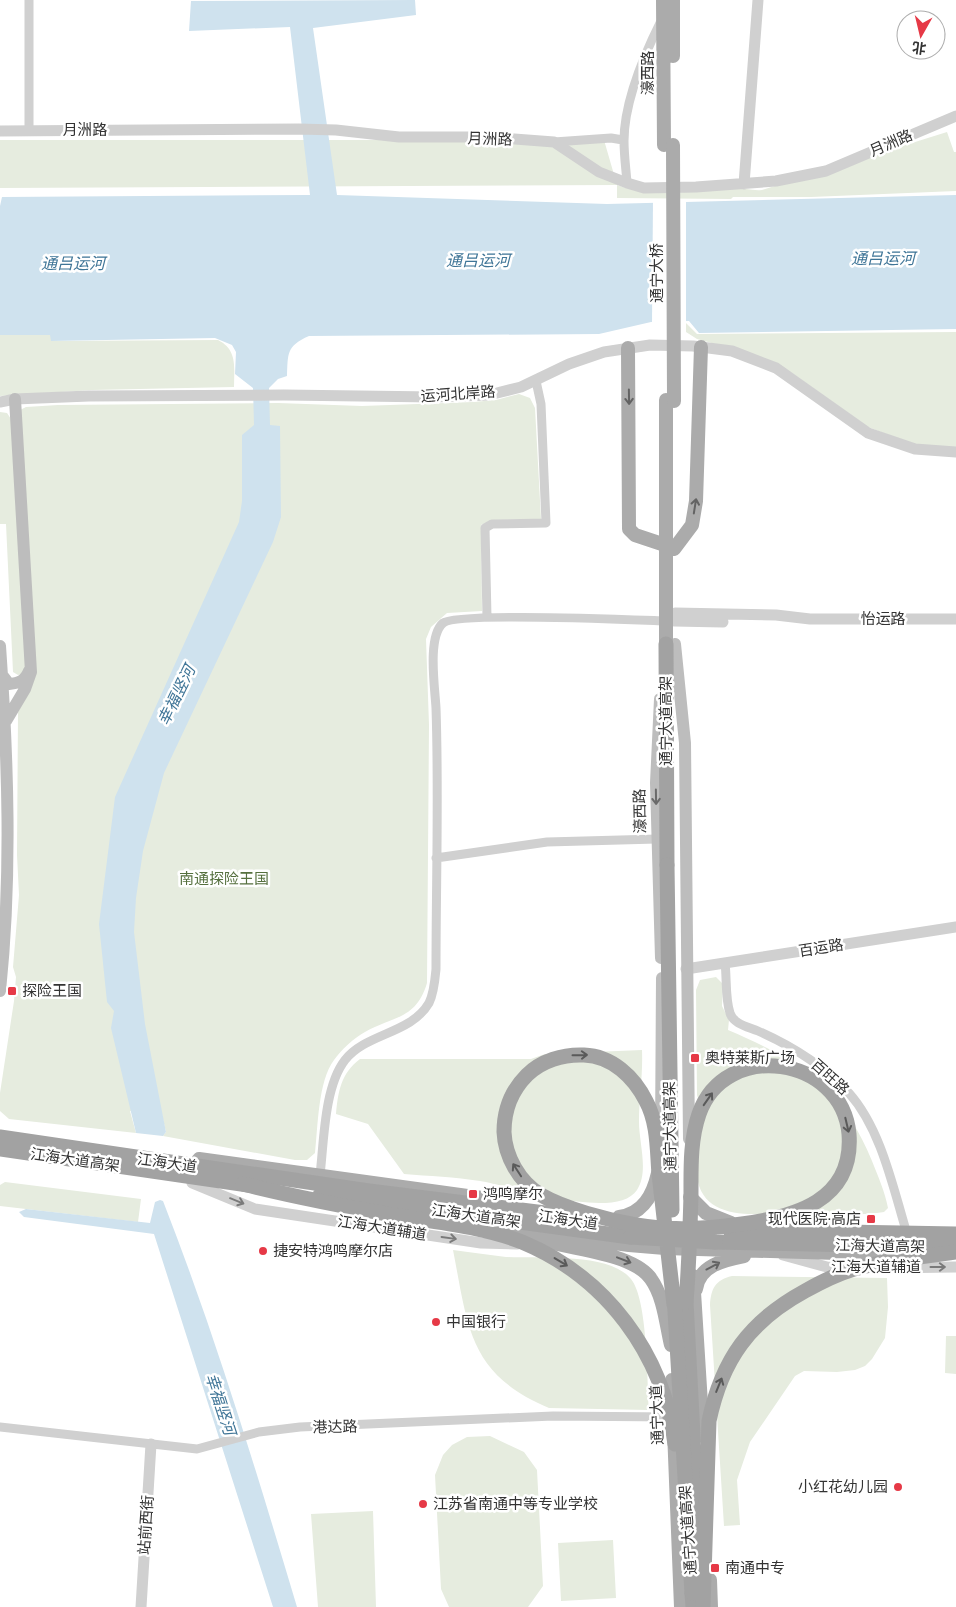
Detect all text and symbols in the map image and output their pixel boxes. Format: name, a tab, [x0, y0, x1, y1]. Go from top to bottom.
north arrow	[896, 10, 946, 60]
text: 北	[911, 37, 928, 59]
street label: 濠西路	[637, 50, 658, 96]
street label: 月洲路	[62, 119, 108, 140]
street label: 月洲路	[866, 124, 916, 161]
street label: 月洲路	[467, 127, 513, 150]
street label: 通宁大桥	[646, 243, 667, 303]
water label: 通吕运河	[851, 247, 918, 270]
water label: 通吕运河	[446, 249, 513, 272]
water label: 通吕运河	[41, 252, 108, 275]
street label: 运河北岸路	[420, 380, 496, 407]
one-way arrow	[624, 388, 634, 405]
one-way arrow	[690, 498, 700, 514]
street label: 怡运路	[860, 608, 906, 629]
water label: 幸福竖河	[152, 659, 202, 729]
street label: 通宁大道高架	[655, 676, 676, 766]
street label: 濠西路	[629, 788, 650, 834]
one-way arrow	[652, 789, 661, 805]
park label: 南通探险王国	[179, 868, 269, 889]
street label: 百运路	[797, 934, 845, 961]
place label: 探险王国	[22, 980, 82, 1001]
marker: 探险王国	[6, 985, 18, 997]
place label: 奥特莱斯广场	[705, 1047, 795, 1068]
one-way arrow	[572, 1050, 588, 1060]
marker: 奥特莱斯广场	[689, 1052, 701, 1064]
street label: 百旺路	[807, 1054, 854, 1099]
street label: 通宁大道高架	[658, 1081, 681, 1171]
one-way arrow	[703, 1092, 713, 1106]
one-way arrow	[843, 1117, 852, 1133]
street label: 江海大道高架	[29, 1143, 121, 1176]
street label: 江海大道	[136, 1148, 198, 1177]
one-way arrow	[512, 1163, 522, 1177]
place label: 鸿鸣摩尔	[483, 1183, 543, 1204]
marker: 鸿鸣摩尔	[467, 1188, 479, 1200]
one-way arrow	[230, 1198, 245, 1207]
street label: 江海大道高架	[430, 1199, 522, 1232]
street label: 江海大道	[537, 1205, 599, 1234]
place label: 现代医院·高店	[768, 1208, 861, 1229]
street label: 江海大道辅道	[336, 1210, 428, 1245]
marker: 现代医院·高店	[865, 1213, 877, 1225]
one-way arrow	[441, 1233, 457, 1243]
street label: 江海大道高架	[835, 1234, 925, 1257]
place label: 捷安特鸿鸣摩尔店	[273, 1240, 393, 1261]
marker: 捷安特鸿鸣摩尔店	[257, 1245, 269, 1257]
one-way arrow	[616, 1256, 631, 1265]
street label: 江海大道辅道	[831, 1256, 921, 1277]
one-way arrow	[553, 1258, 567, 1268]
one-way arrow	[705, 1261, 720, 1271]
one-way arrow	[930, 1262, 946, 1272]
place label: 中国银行	[446, 1311, 506, 1332]
marker: 中国银行	[430, 1316, 442, 1328]
water label: 幸福竖河	[200, 1370, 242, 1441]
one-way arrow	[715, 1378, 725, 1393]
street label: 通宁大道	[645, 1385, 668, 1445]
street label: 港达路	[312, 1416, 358, 1437]
place label: 小红花幼儿园	[798, 1476, 888, 1497]
marker: 小红花幼儿园	[892, 1481, 904, 1493]
street label: 通宁大道高架	[674, 1484, 701, 1576]
place label: 江苏省南通中等专业学校	[433, 1493, 598, 1514]
street label: 站前西街	[133, 1494, 158, 1556]
marker: 江苏省南通中等专业学校	[417, 1498, 429, 1510]
place label: 南通中专	[725, 1557, 785, 1578]
marker: 南通中专	[709, 1562, 721, 1574]

